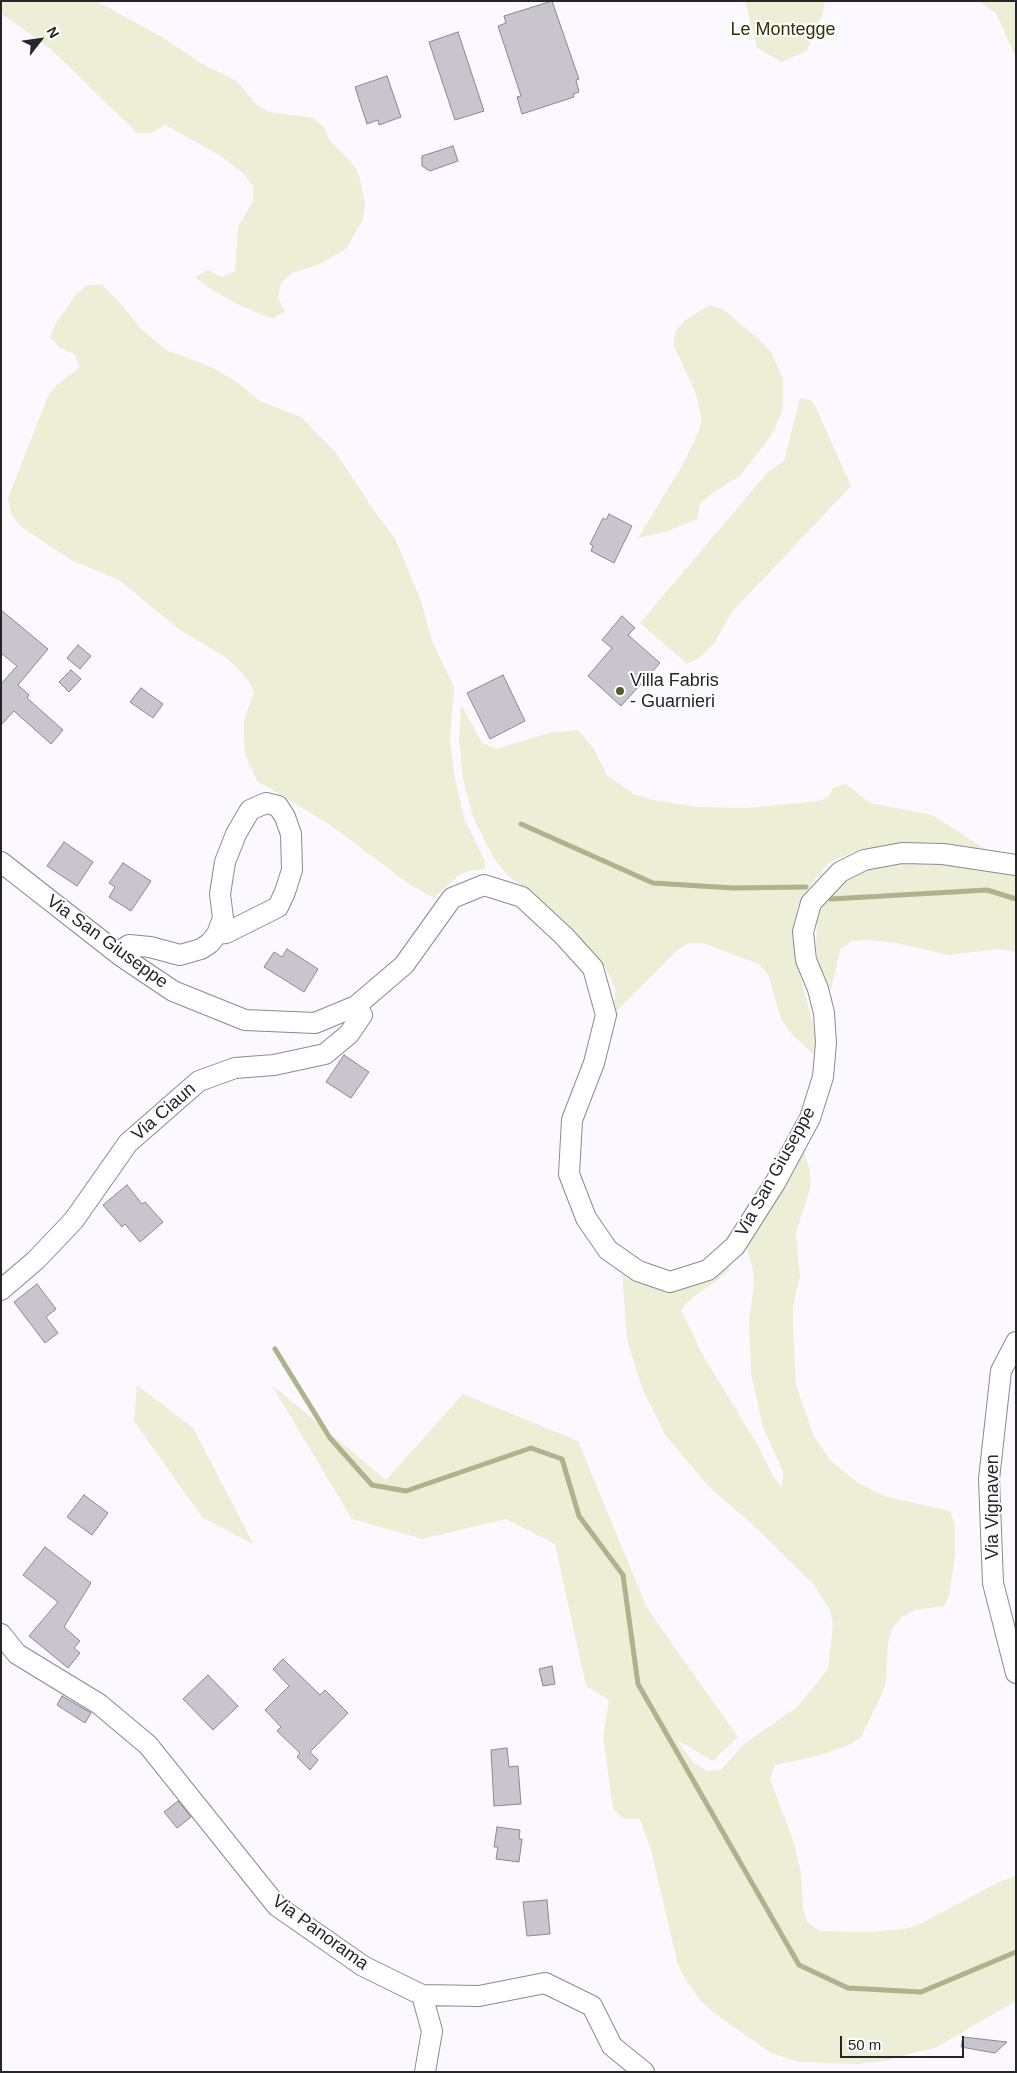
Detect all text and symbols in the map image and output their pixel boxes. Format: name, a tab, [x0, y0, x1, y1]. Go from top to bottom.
north arrow	[15, 15, 65, 65]
park label: Le Montegge	[730, 19, 836, 41]
text: N	[44, 24, 62, 41]
place label: Villa Fabris - Guarnieri	[630, 670, 719, 712]
marker: Villa Fabris - Guarnieri	[614, 685, 626, 697]
street label: Via San Giuseppe	[42, 891, 172, 993]
street label: Via Ciaun	[128, 1078, 200, 1146]
street label: Via San Giuseppe	[731, 1103, 821, 1241]
street label: Via Vignaven	[982, 1454, 1004, 1560]
street label: Via Panorama	[268, 1891, 372, 1975]
scale bar	[842, 2026, 966, 2058]
text: 50 m	[848, 2036, 881, 2053]

